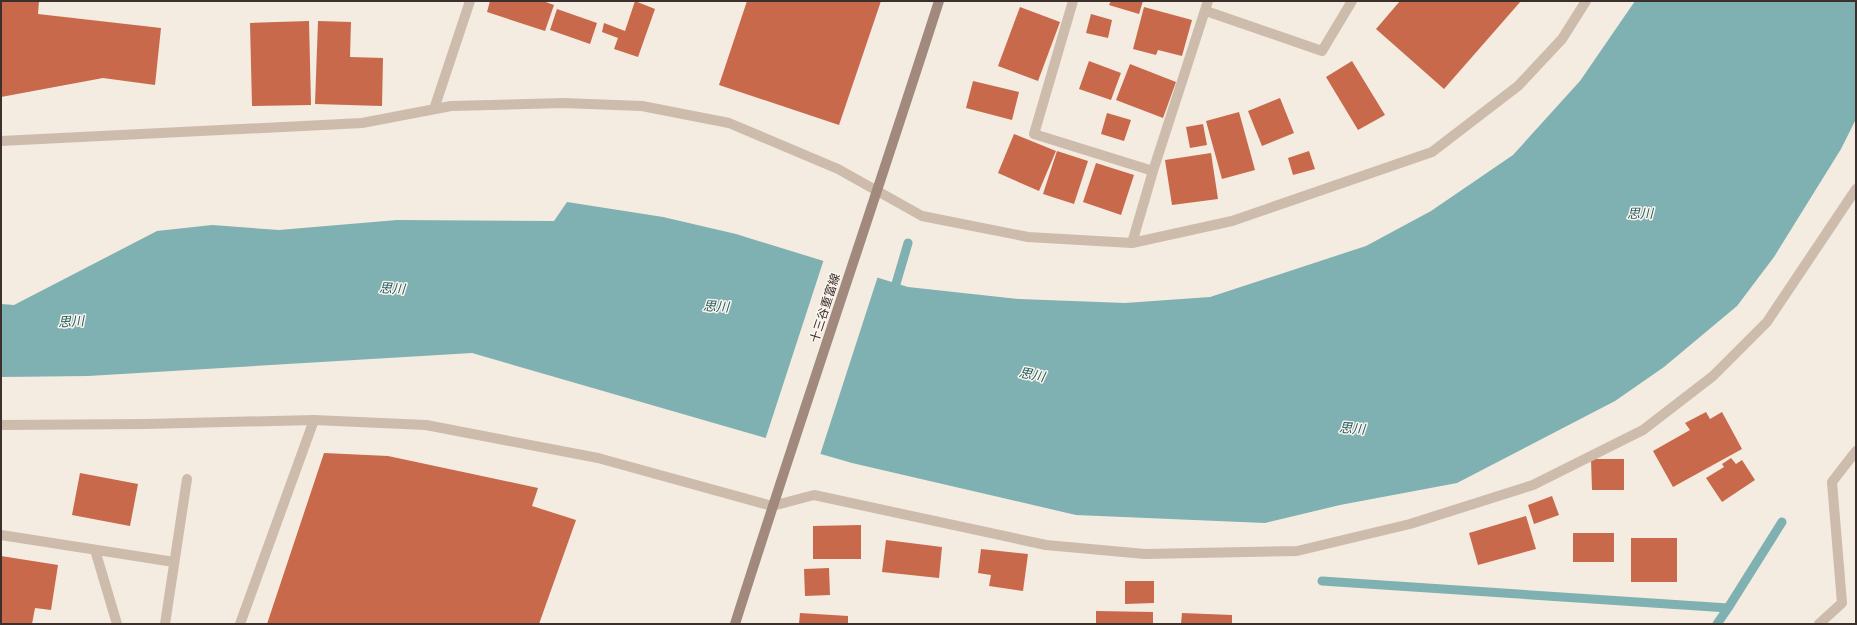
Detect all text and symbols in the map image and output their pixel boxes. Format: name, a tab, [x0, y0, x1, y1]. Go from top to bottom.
water label: 思川	[1627, 206, 1655, 221]
street label: 十三谷重富線	[807, 272, 843, 344]
water label: 思川	[379, 280, 407, 297]
water label: 思川	[703, 298, 731, 315]
water label: 思川	[58, 313, 86, 330]
water label: 思川	[1018, 365, 1048, 385]
water label: 思川	[1338, 420, 1367, 437]

